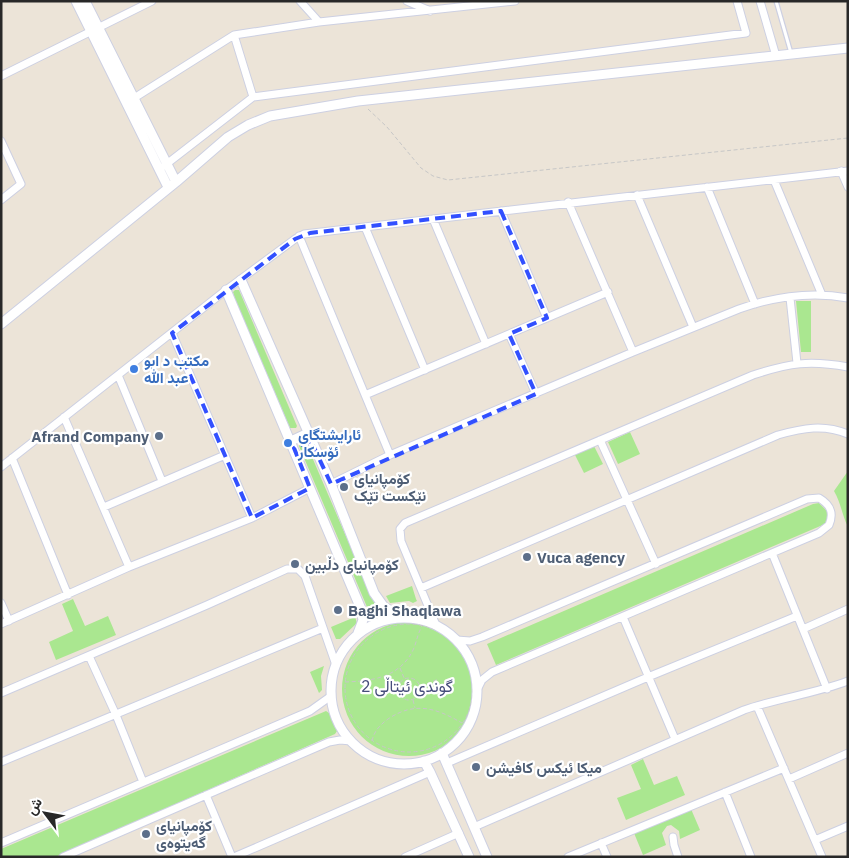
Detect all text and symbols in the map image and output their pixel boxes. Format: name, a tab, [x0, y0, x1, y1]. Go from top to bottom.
place label: مكتب د ابو عبد الله	[144, 351, 209, 387]
marker: مكتب د ابو عبد الله	[128, 363, 140, 375]
place label: ئارایشتگای ئۆسکار	[297, 425, 361, 461]
place label: Afrand Company	[31, 427, 149, 446]
marker: Afrand Company	[153, 430, 165, 442]
marker: ئارایشتگای ئۆسکار	[282, 437, 294, 449]
place label: کۆمپانیای نێکست تێک	[354, 469, 426, 505]
marker: کۆمپانیای نێکست تێک	[338, 481, 350, 493]
place label: Vuca agency	[537, 548, 625, 567]
marker: Vuca agency	[521, 551, 533, 563]
place label: کۆمپانیای دڵبین	[305, 555, 399, 575]
marker: کۆمپانیای دڵبین	[289, 558, 301, 570]
place label: Baghi Shaqlawa	[348, 601, 462, 620]
marker: Baghi Shaqlawa	[332, 604, 344, 616]
district label: گوندی ئیتاڵی 2	[361, 676, 453, 697]
place label: میکا ئیکس کافیشن	[486, 758, 602, 777]
marker: میکا ئیکس کافیشن	[470, 761, 482, 773]
north arrow	[20, 788, 70, 838]
text: ش	[22, 794, 46, 818]
place label: کۆمپانیای گەیتوەی	[156, 816, 212, 852]
marker: کۆمپانیای گەیتوەی	[140, 828, 152, 840]

